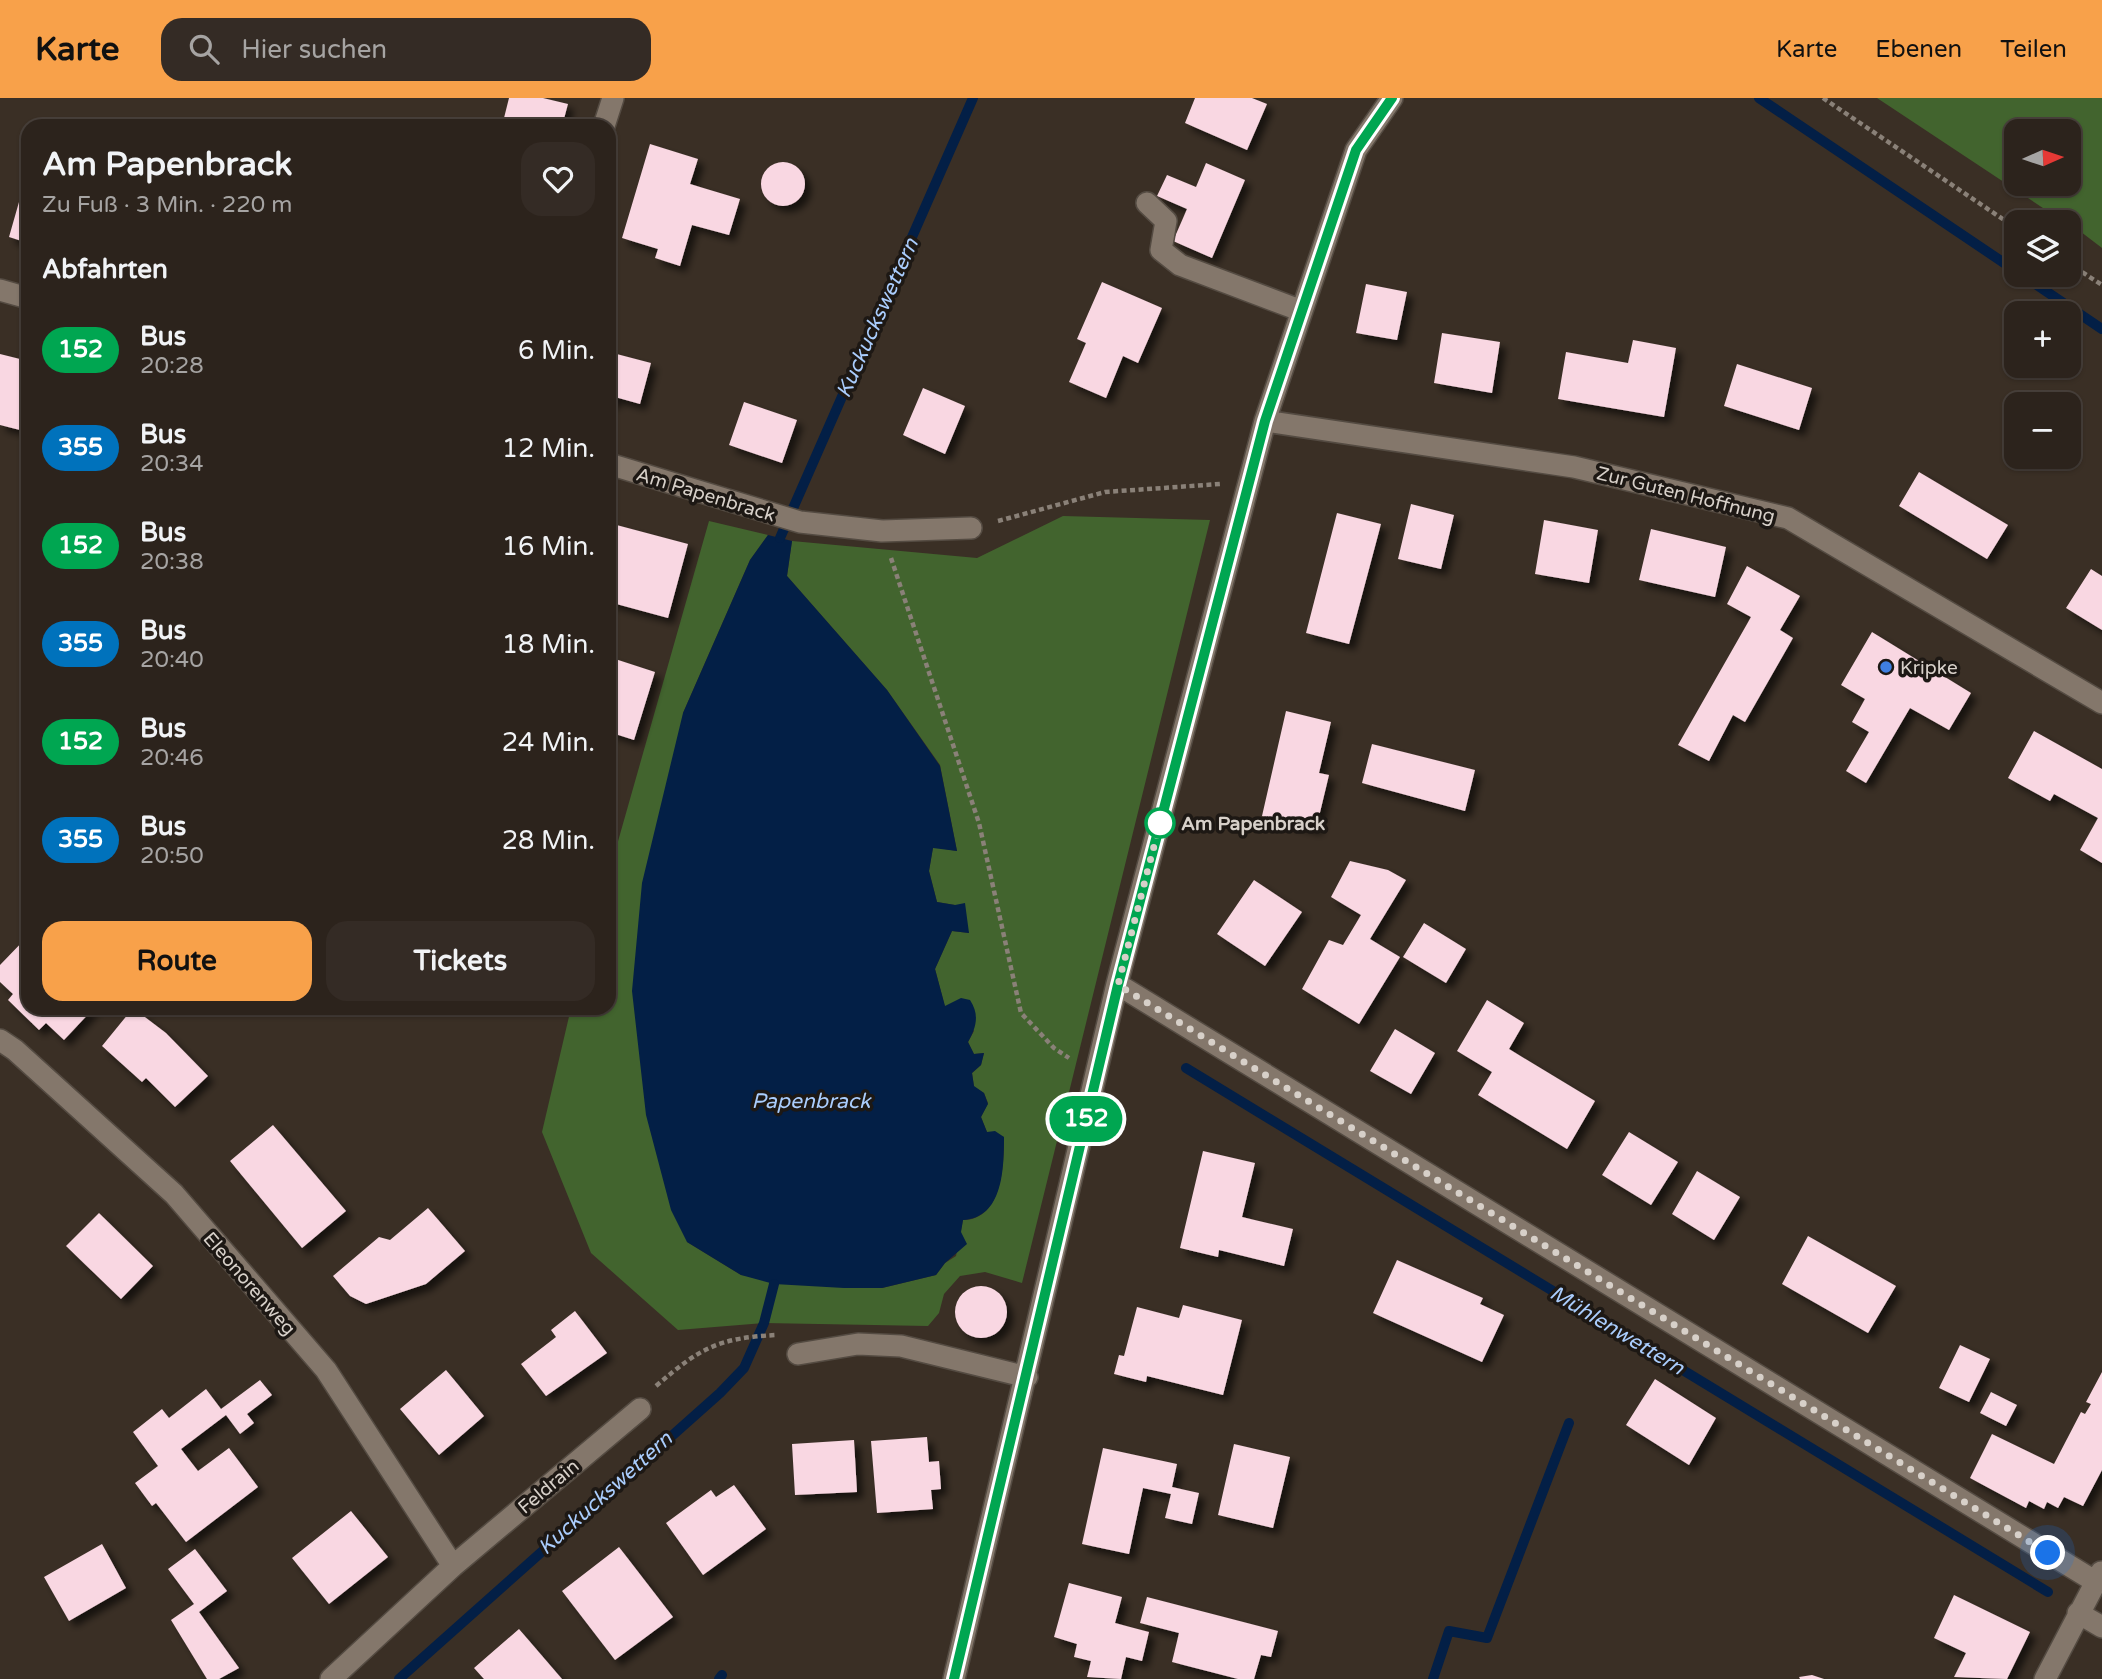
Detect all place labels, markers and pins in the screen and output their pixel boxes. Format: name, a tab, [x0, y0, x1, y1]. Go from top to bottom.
place label: Kripke	[1900, 657, 1958, 679]
marker: Kripke	[1878, 659, 1894, 675]
marker: Am Papenbrack	[1145, 808, 1175, 838]
place label: Am Papenbrack	[1181, 813, 1326, 836]

